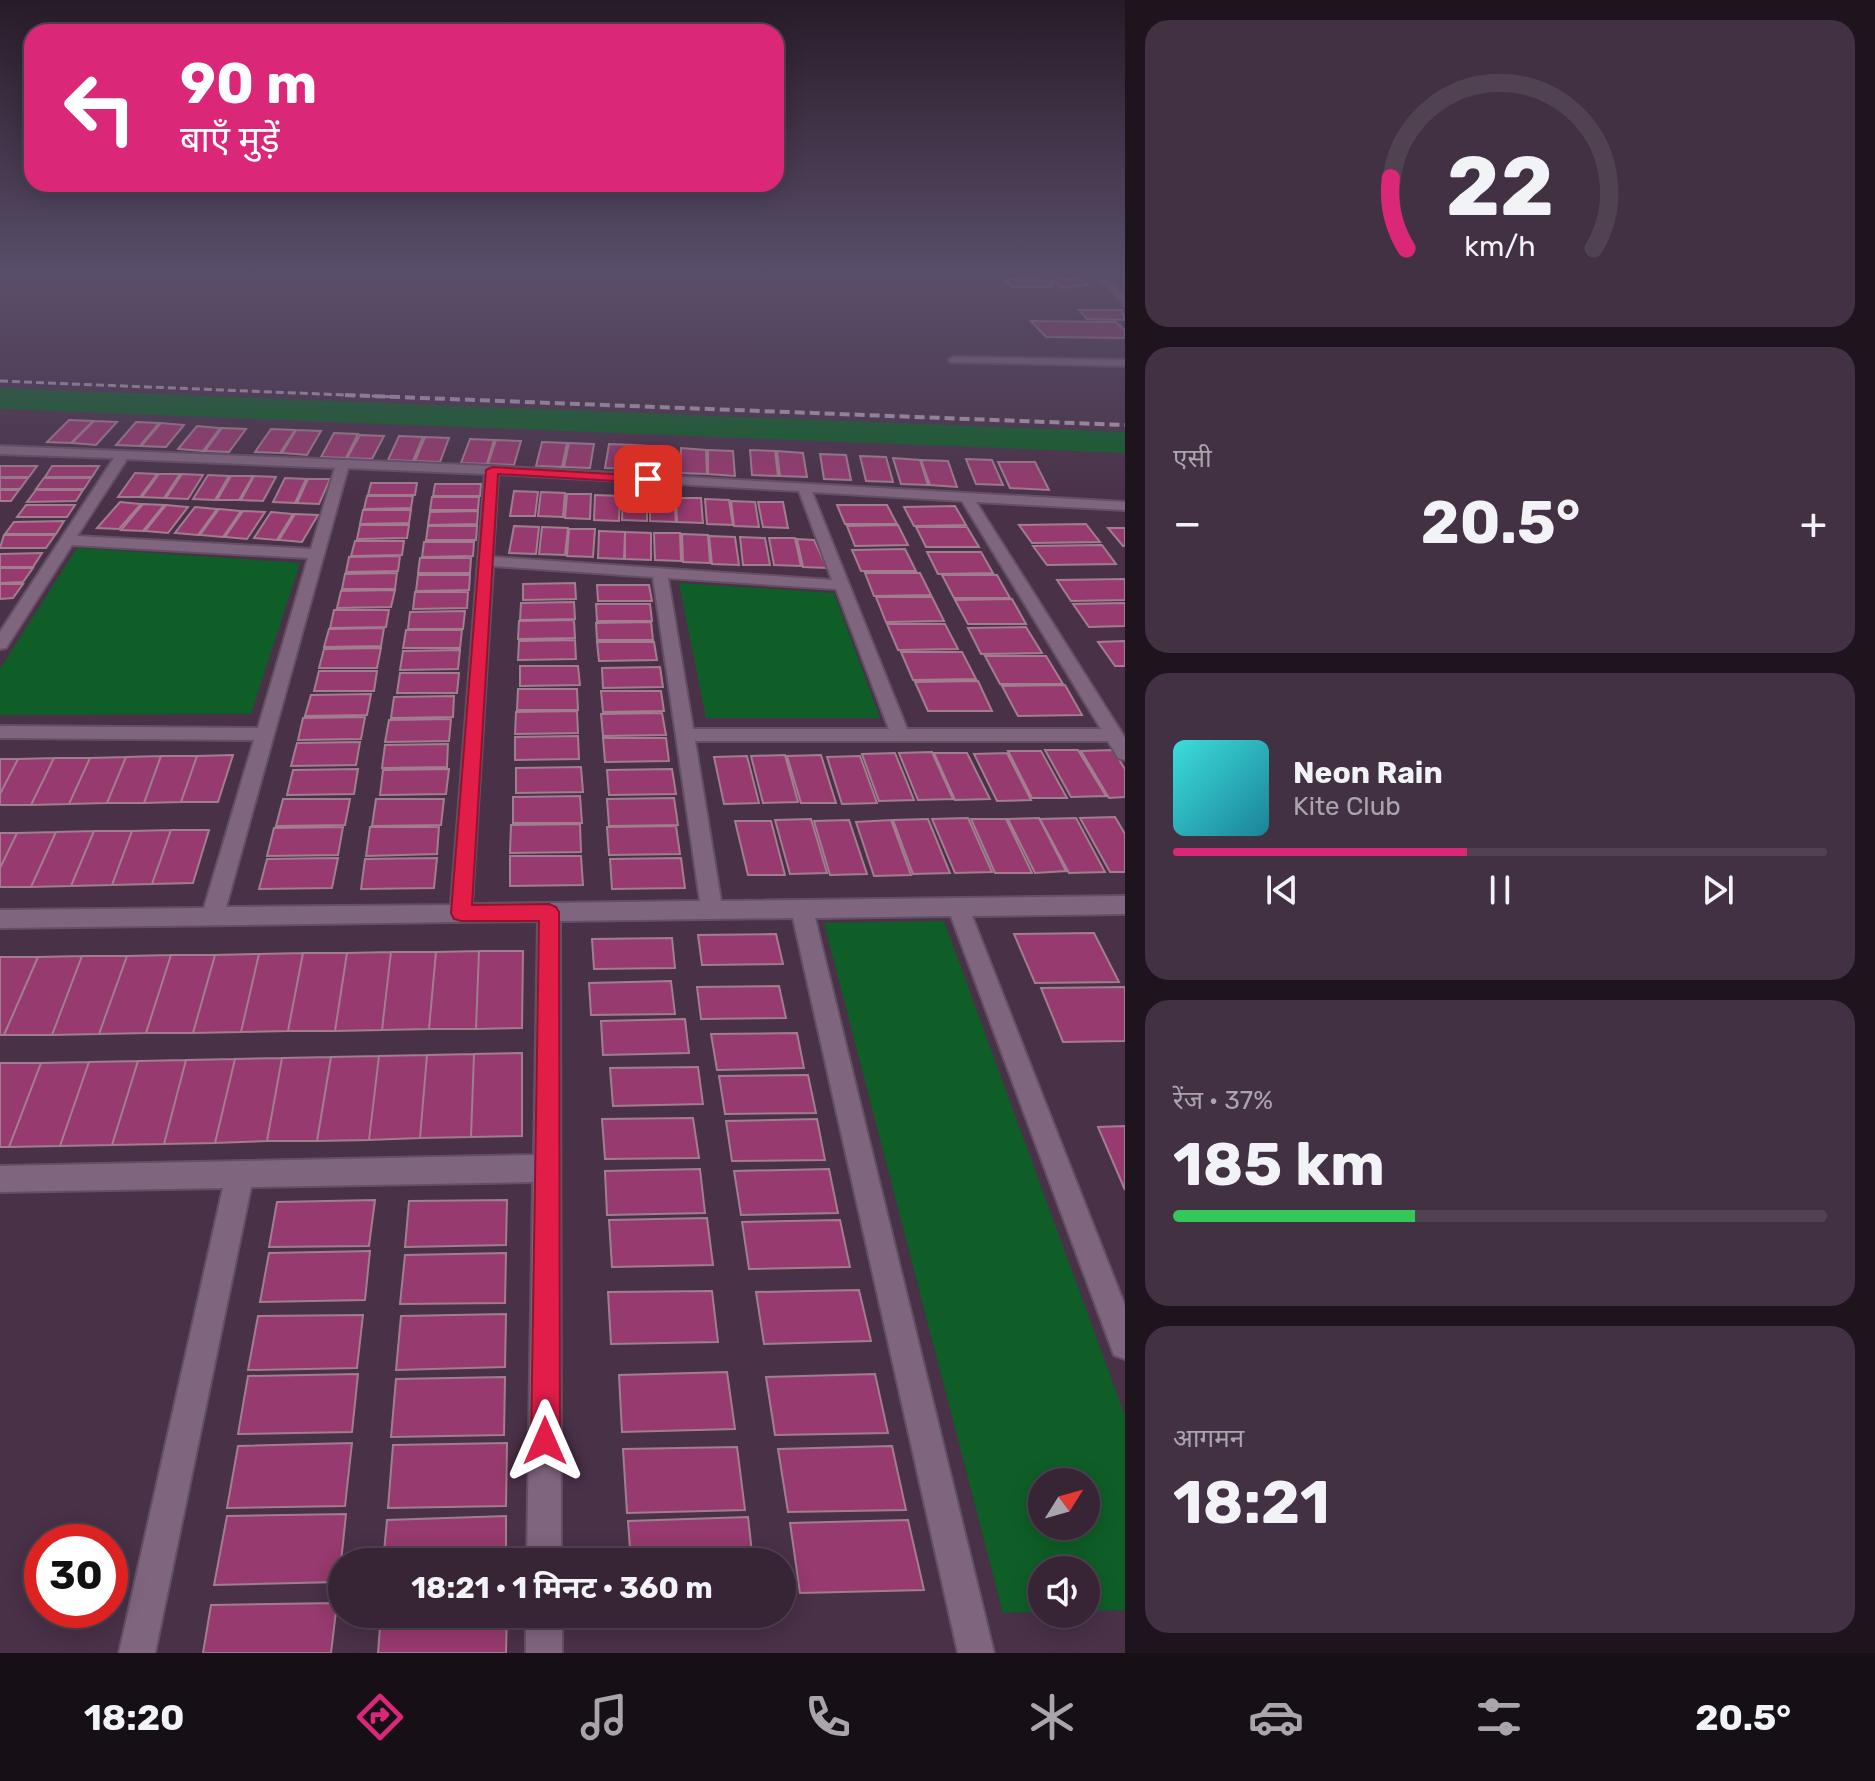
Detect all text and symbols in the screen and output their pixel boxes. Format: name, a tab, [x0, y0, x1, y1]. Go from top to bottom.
text: 90 m	[180, 51, 317, 117]
icon: left	[48, 56, 152, 160]
text: बाएँ मुड़ें	[180, 118, 279, 161]
text: 22	[1446, 137, 1554, 236]
text: km/h	[1464, 229, 1536, 263]
text: एसी	[1173, 443, 1212, 474]
pin	[614, 445, 682, 513]
icon: arrive	[626, 457, 670, 501]
text: 20.5°	[1421, 487, 1581, 558]
text: −	[1173, 497, 1202, 549]
text: +	[1800, 497, 1827, 549]
text: Neon Rain	[1293, 755, 1443, 791]
text: Kite Club	[1293, 791, 1401, 822]
icon: previous	[1260, 868, 1304, 912]
icon: pause	[1478, 868, 1522, 912]
icon: next	[1696, 868, 1740, 912]
text: रेंज · 37%	[1173, 1085, 1273, 1116]
text: 185 km	[1173, 1129, 1385, 1200]
position arrow	[503, 1399, 587, 1483]
text: आगमन	[1173, 1423, 1244, 1454]
text: 18:21	[1173, 1467, 1330, 1538]
north arrow	[1028, 1468, 1100, 1540]
map controls	[1028, 1468, 1100, 1628]
speed limit sign: 30	[24, 1524, 128, 1628]
button: sound	[1028, 1556, 1100, 1628]
text: 18:21 · 1 मिनट · 360 m	[411, 1570, 713, 1606]
icon: directions	[352, 1689, 408, 1745]
icon: music	[576, 1689, 632, 1745]
icon: phone	[800, 1689, 856, 1745]
icon: climate	[1024, 1689, 1080, 1745]
icon: car	[1248, 1689, 1304, 1745]
icon: filters	[1471, 1689, 1527, 1745]
text: 18:20	[84, 1696, 185, 1739]
text: 20.5°	[1695, 1696, 1791, 1739]

